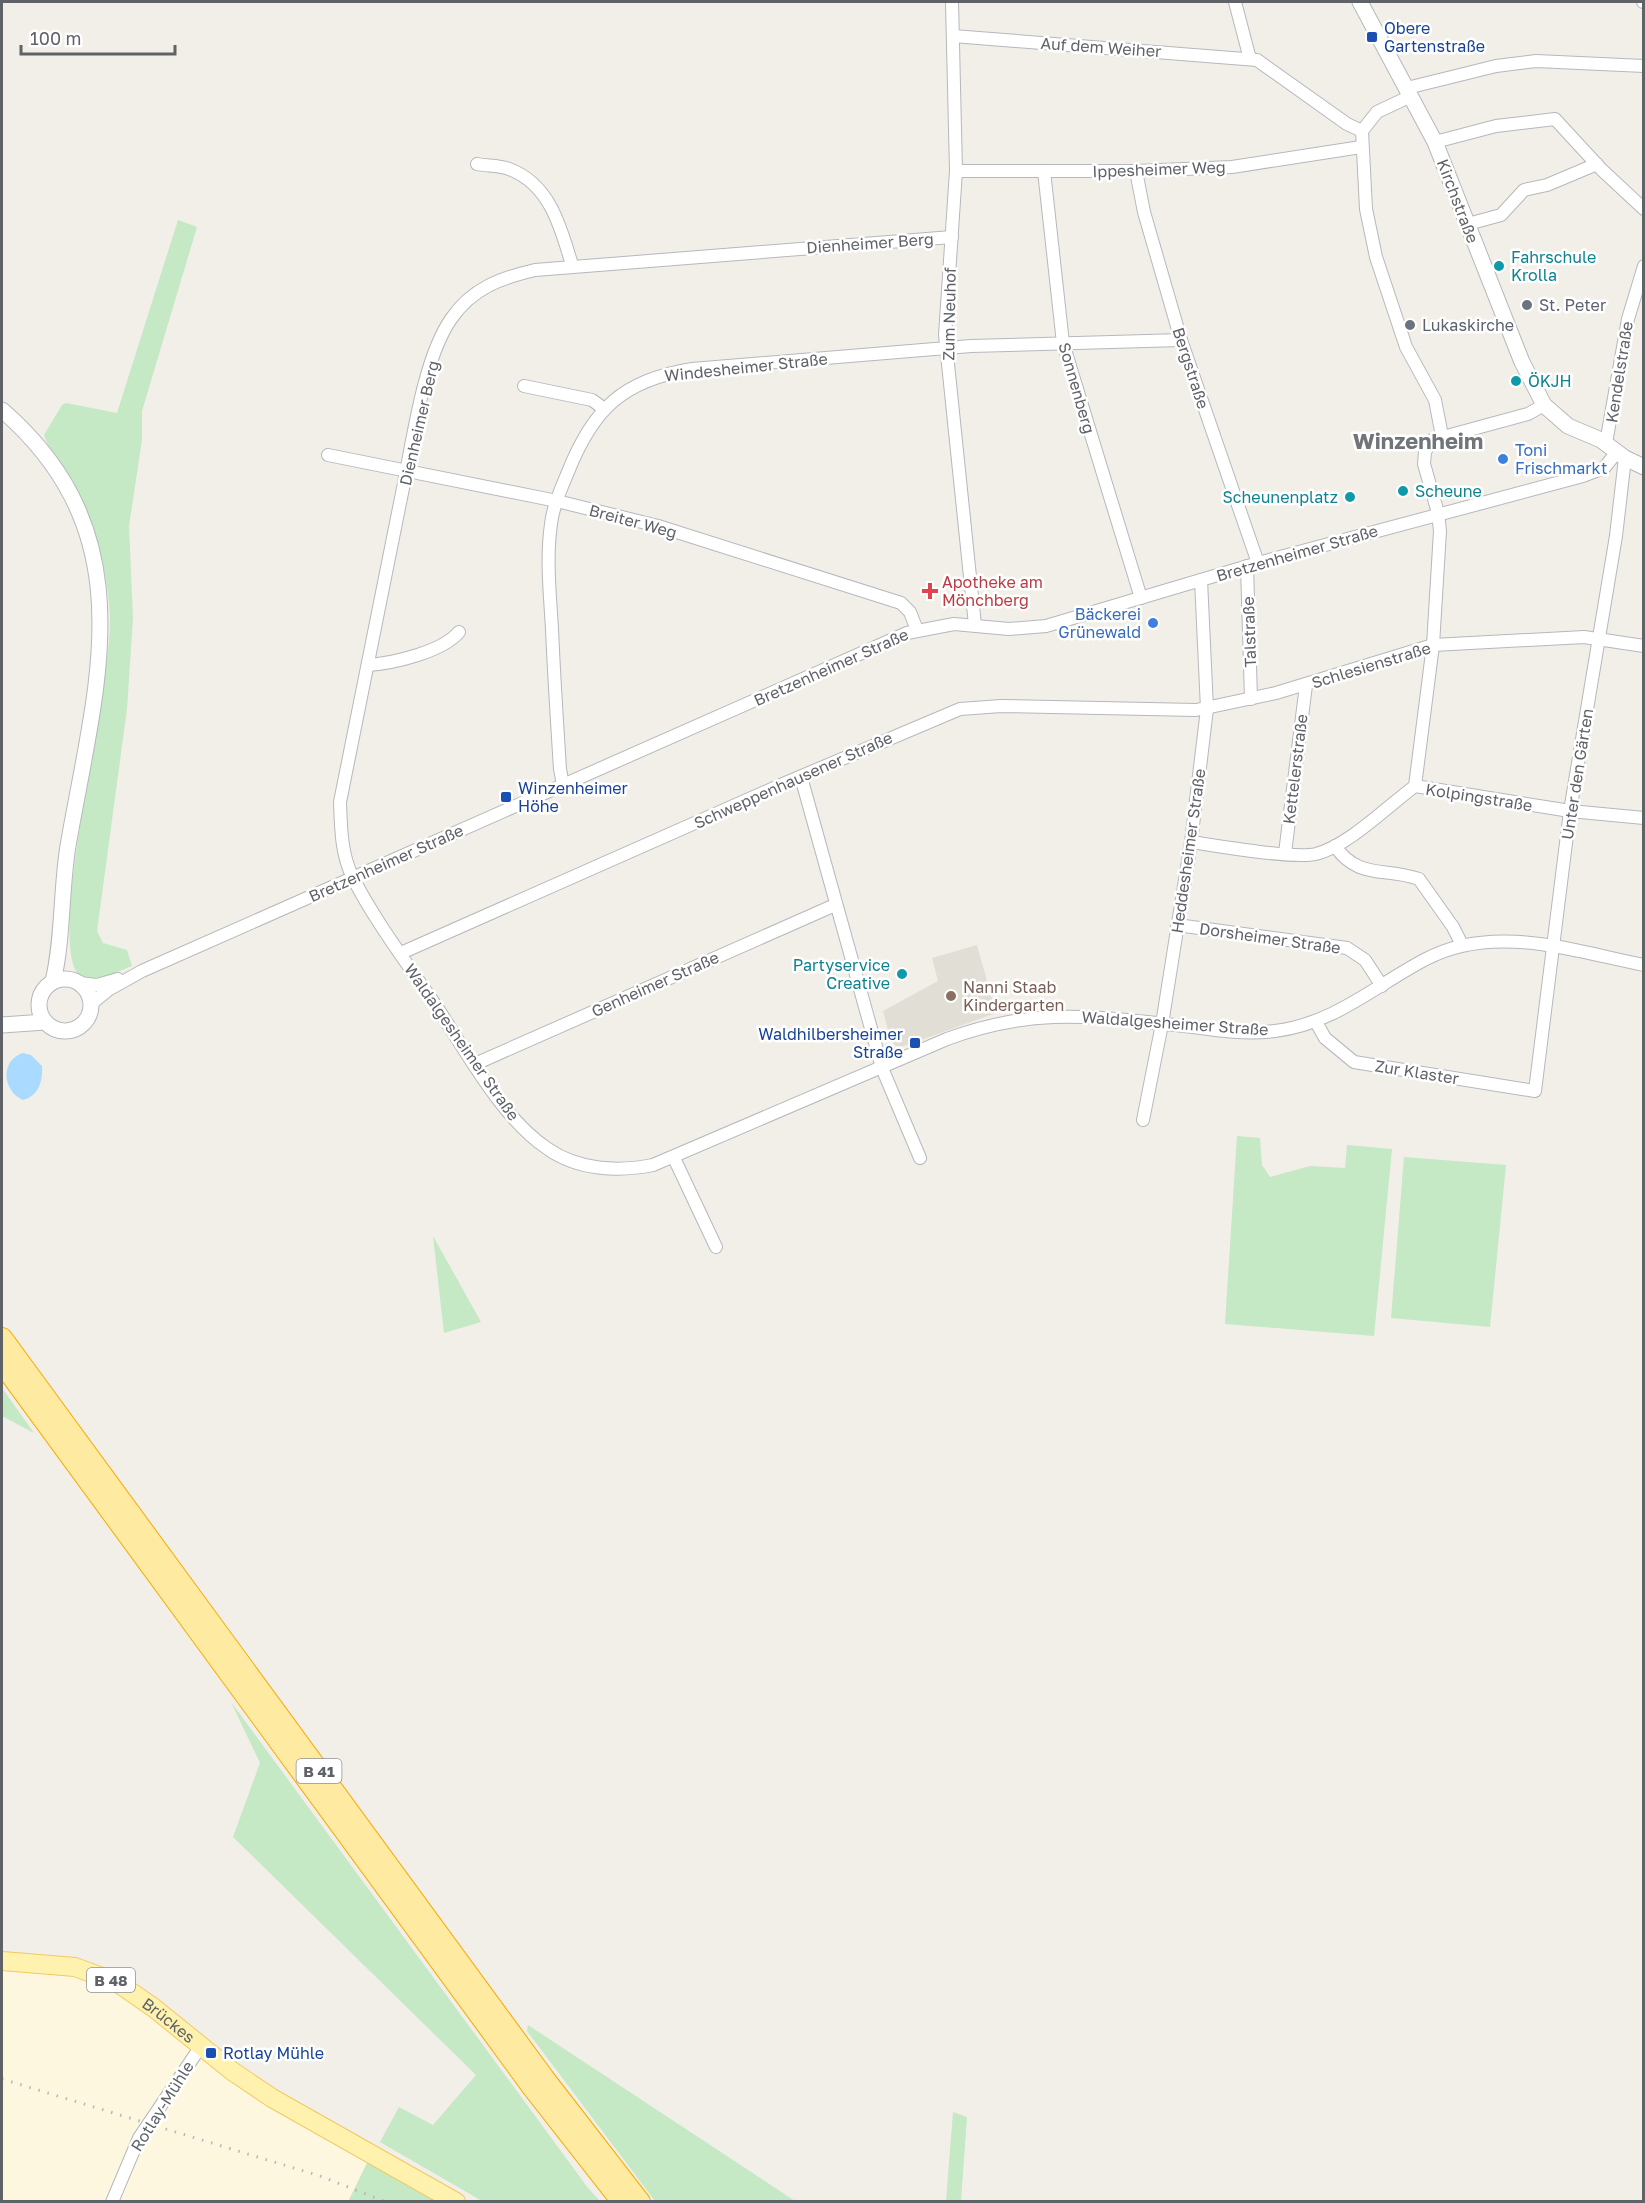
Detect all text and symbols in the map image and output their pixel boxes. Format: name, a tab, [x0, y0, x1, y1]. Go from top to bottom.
scale bar	[21, 18, 176, 56]
place label: Obere Gartenstraße	[1384, 18, 1485, 56]
text: 100 m	[30, 27, 81, 49]
marker: Obere Gartenstraße	[1365, 30, 1379, 44]
street label: Auf dem Weiher	[1040, 33, 1162, 61]
street label: Kirchstraße	[1433, 156, 1483, 246]
street label: Ippesheimer Weg	[1092, 157, 1226, 181]
street label: Dienheimer Berg	[806, 229, 934, 257]
place label: Fahrschule Krolla	[1511, 247, 1596, 285]
marker: Fahrschule Krolla	[1492, 259, 1506, 273]
street label: Zum Neuhof	[938, 267, 960, 361]
place label: St. Peter	[1539, 295, 1606, 315]
marker: St. Peter	[1520, 298, 1534, 312]
place label: Lukaskirche	[1422, 315, 1514, 335]
marker: Lukaskirche	[1403, 318, 1417, 332]
street label: Kendelstraße	[1601, 320, 1637, 424]
street label: Bergstraße	[1168, 325, 1214, 411]
street label: Sonnenberg	[1054, 340, 1100, 436]
street label: Windesheimer Straße	[663, 348, 829, 386]
street label: Dienheimer Berg	[395, 359, 443, 487]
place label: ÖKJH	[1528, 371, 1572, 391]
marker: ÖKJH	[1509, 374, 1523, 388]
district label: Winzenheim	[1353, 427, 1483, 454]
place label: Toni Frischmarkt	[1515, 440, 1607, 478]
marker: Toni Frischmarkt	[1496, 452, 1510, 466]
place label: Scheune	[1415, 481, 1482, 501]
marker: Scheune	[1396, 484, 1410, 498]
place label: Scheunenplatz	[1223, 487, 1338, 507]
marker: Scheunenplatz	[1343, 490, 1357, 504]
street label: Breiter Weg	[587, 500, 679, 542]
street label: Bretzenheimer Straße	[1214, 520, 1380, 586]
place label: Apotheke am Mönchberg	[942, 572, 1043, 610]
marker: Apotheke am Mönchberg	[923, 584, 937, 598]
street label: Talstraße	[1238, 596, 1260, 668]
place label: Bäckerei Grünewald	[1058, 604, 1141, 642]
marker: Bäckerei Grünewald	[1146, 616, 1160, 630]
street label: Bretzenheimer Straße	[751, 624, 911, 710]
street label: Schlesienstraße	[1309, 637, 1433, 693]
street label: Unter den Gärten	[1557, 707, 1597, 841]
street label: Kettelerstraße	[1278, 713, 1312, 825]
street label: Schweppenhausener Straße	[691, 727, 895, 833]
street label: Heddesheimer Straße	[1167, 767, 1209, 935]
place label: Winzenheimer Höhe	[518, 778, 628, 816]
street label: Kolpingstraße	[1424, 779, 1534, 815]
marker: Winzenheimer Höhe	[499, 790, 513, 804]
street label: Bretzenheimer Straße	[306, 820, 466, 906]
street label: Dorsheimer Straße	[1198, 918, 1342, 958]
street label: Genheimer Straße	[588, 947, 722, 1021]
place label: Partyservice Creative	[793, 955, 890, 993]
street label: Waldalgesheimer Straße	[400, 960, 524, 1124]
marker: Partyservice Creative	[895, 967, 909, 981]
place label: Nanni Staab Kindergarten	[963, 977, 1064, 1015]
marker: Nanni Staab Kindergarten	[944, 989, 958, 1003]
street label: Waldalgesheimer Straße	[1081, 1006, 1269, 1040]
place label: Waldhilbersheimer Straße	[758, 1024, 903, 1062]
marker: Waldhilbersheimer Straße	[908, 1036, 922, 1050]
street label: Zur Klaster	[1374, 1056, 1460, 1088]
road number: B 41	[296, 1759, 342, 1783]
road number: B 48	[87, 1968, 135, 1992]
street label: Brückes	[139, 1993, 199, 2047]
place label: Rotlay Mühle	[223, 2043, 324, 2063]
marker: Rotlay Mühle	[204, 2046, 218, 2060]
street label: Rotlay-Mühle	[126, 2057, 198, 2155]

